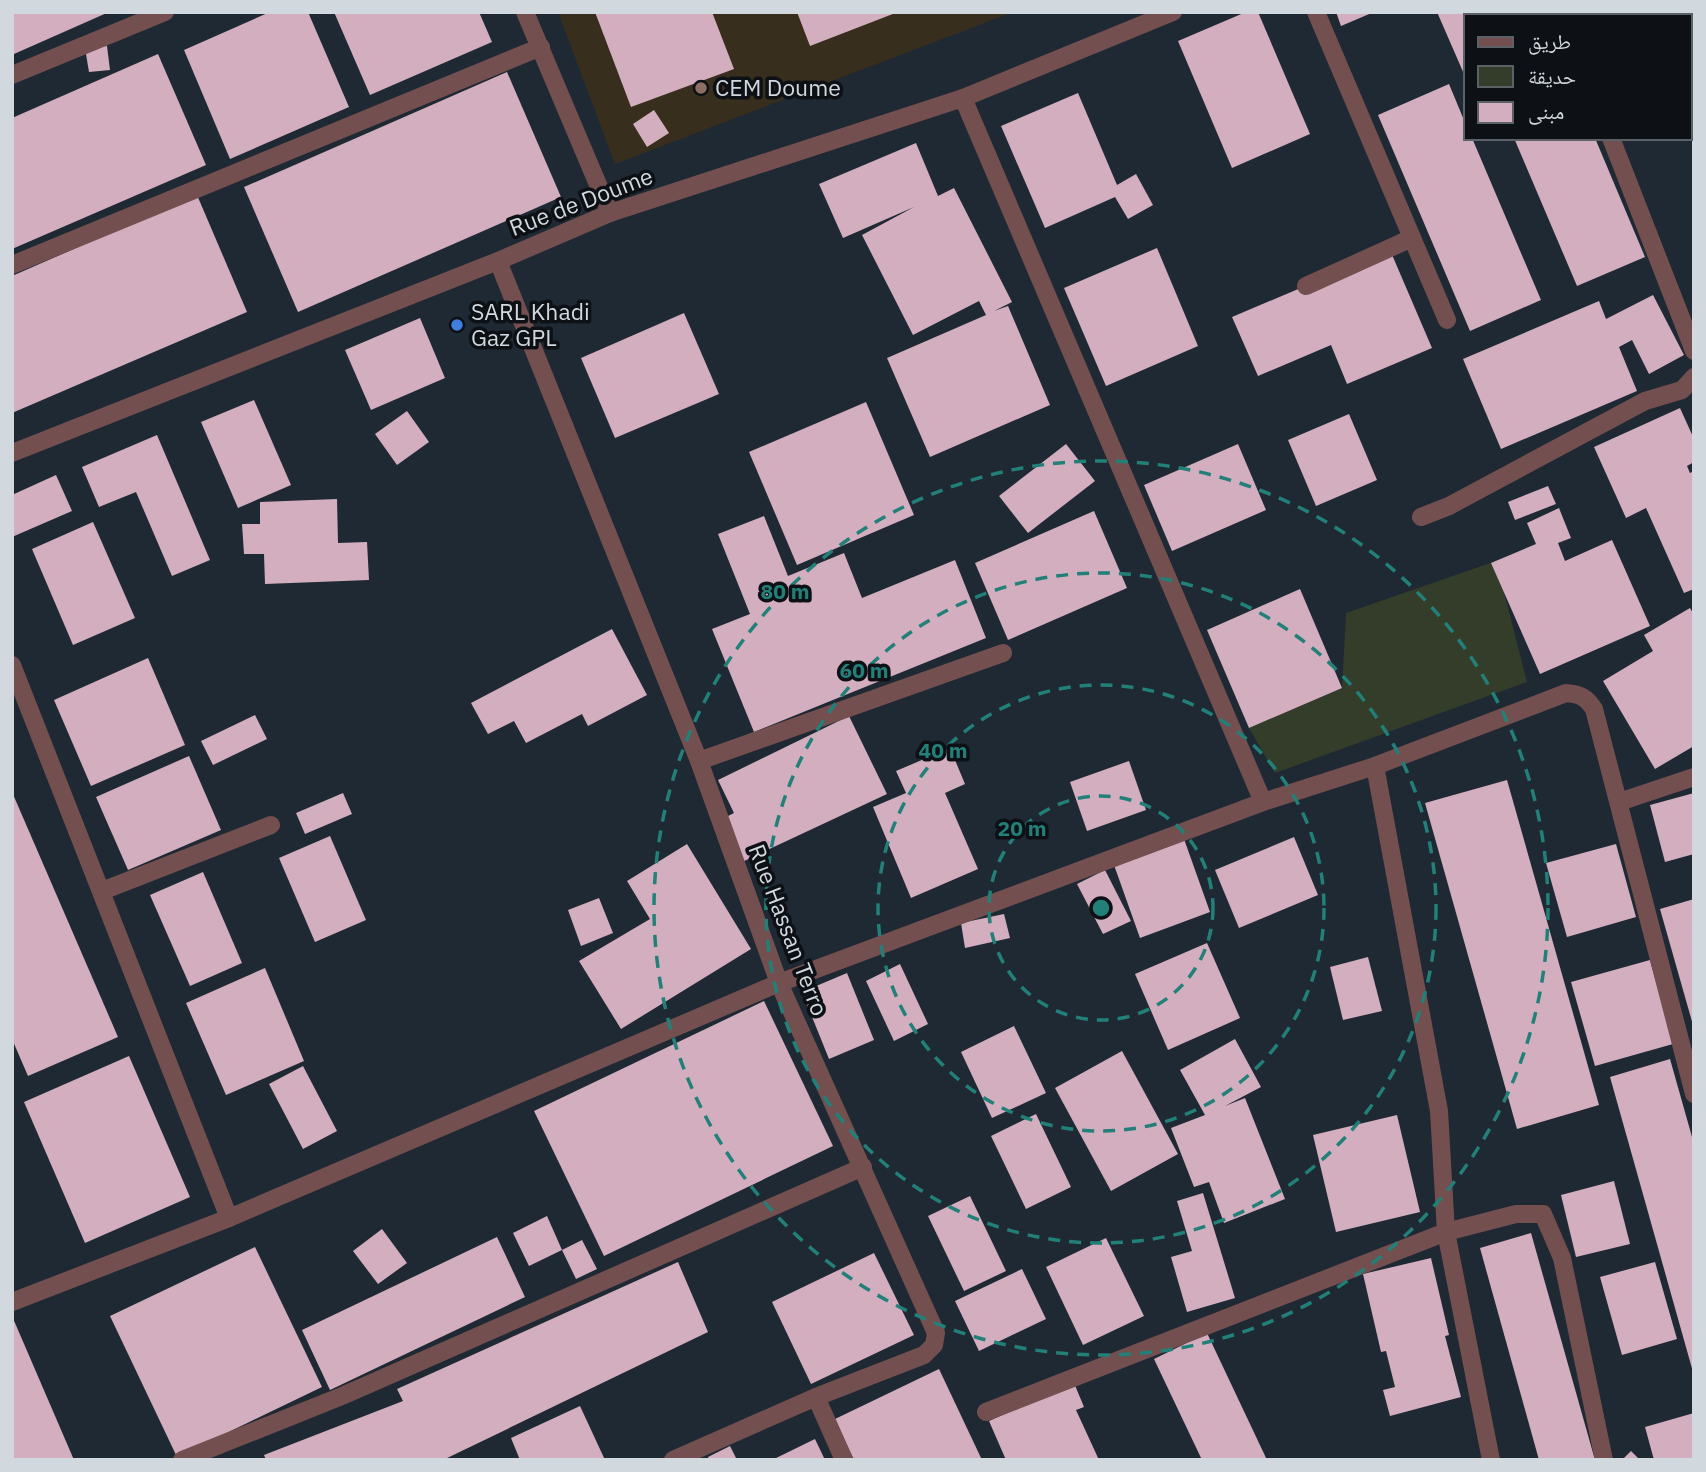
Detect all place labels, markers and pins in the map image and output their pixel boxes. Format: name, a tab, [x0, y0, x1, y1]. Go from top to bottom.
place label: CEM Doume	[715, 72, 841, 102]
marker: CEM Doume	[693, 80, 709, 96]
place label: SARL Khadi Gaz GPL	[471, 296, 590, 352]
marker: SARL Khadi Gaz GPL	[449, 317, 465, 333]
centre of rings	[1089, 896, 1113, 920]

